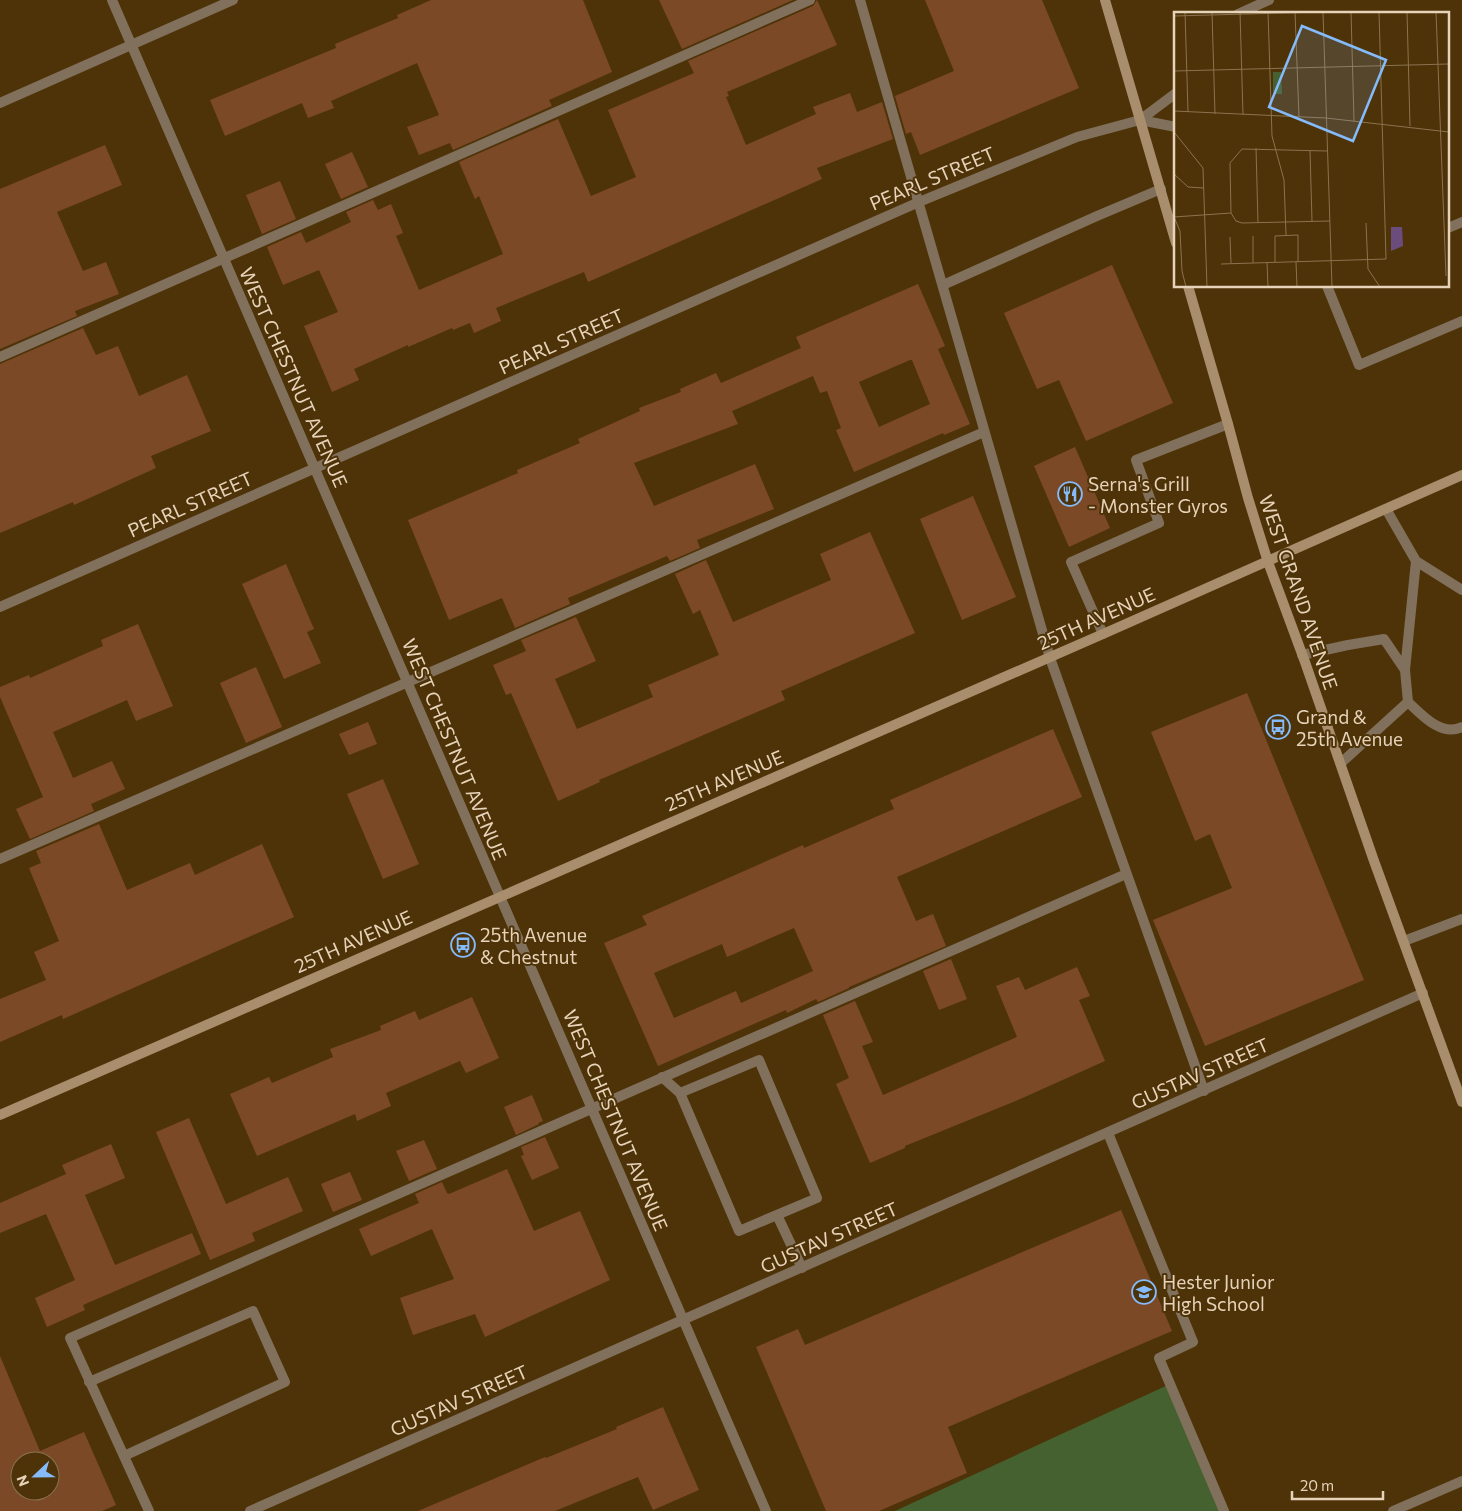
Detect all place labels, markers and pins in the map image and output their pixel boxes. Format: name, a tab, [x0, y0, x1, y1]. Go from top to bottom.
place label: Serna's Grill - Monster Gyros	[1088, 472, 1228, 517]
restaurant icon: Serna's Grill - Monster Gyros	[1057, 481, 1083, 507]
place label: Grand & 25th Avenue	[1296, 705, 1403, 750]
bus stop icon: Grand & 25th Avenue	[1265, 714, 1291, 740]
place label: 25th Avenue & Chestnut	[480, 923, 587, 968]
bus stop icon: 25th Avenue & Chestnut	[450, 932, 476, 958]
place label: Hester Junior High School	[1162, 1270, 1275, 1315]
school or university icon: Hester Junior High School	[1131, 1279, 1157, 1305]

